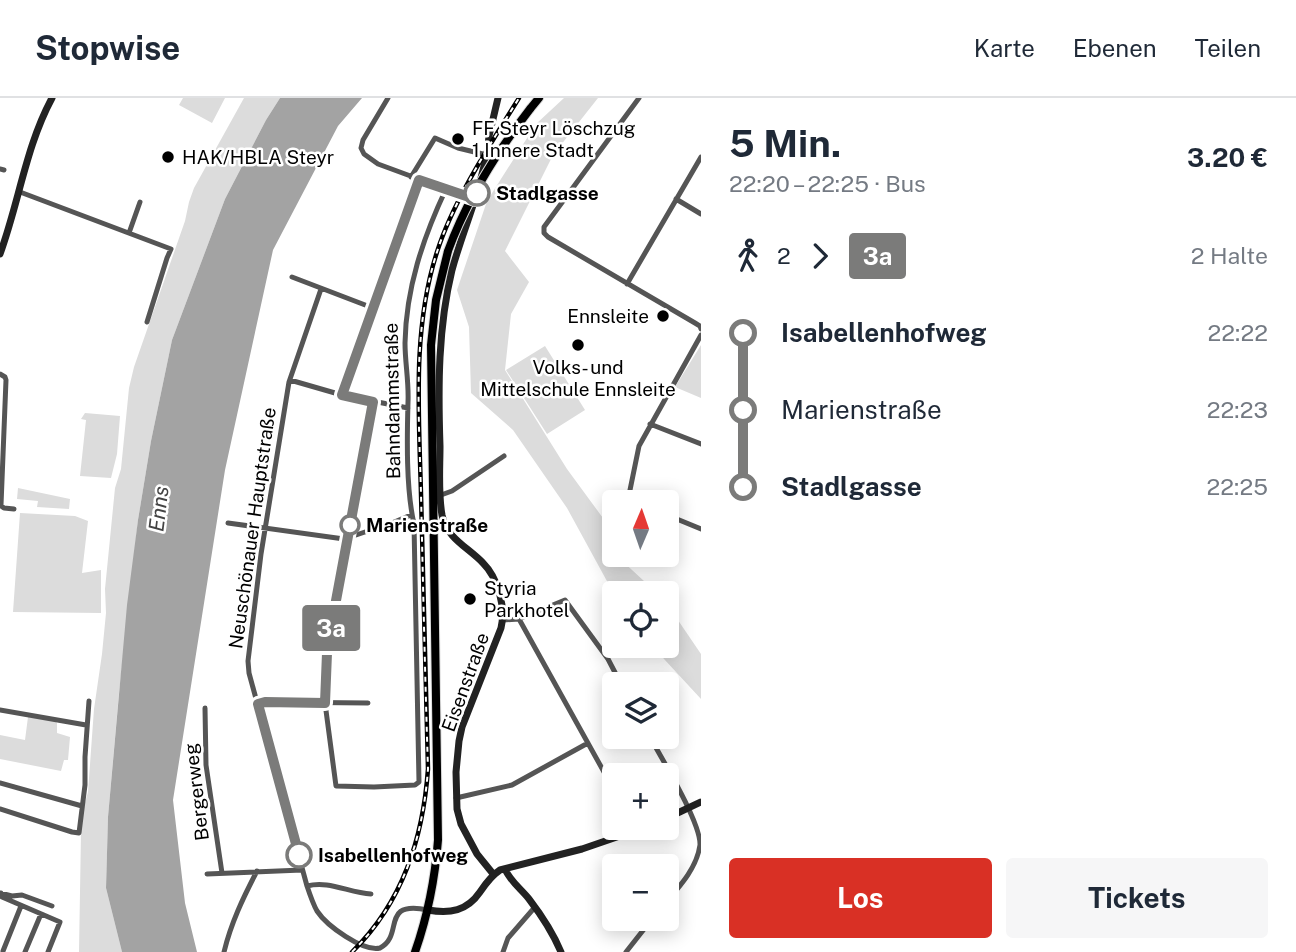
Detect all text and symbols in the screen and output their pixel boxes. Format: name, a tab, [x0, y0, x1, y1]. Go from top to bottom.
text: Stopwise	[35, 29, 180, 67]
text: Karte	[974, 34, 1035, 62]
text: Ebenen	[1073, 34, 1157, 62]
text: Teilen	[1195, 34, 1261, 62]
place label: FF Steyr Löschzug 1 Innere Stadt	[472, 117, 636, 161]
text: 5 Min.	[729, 121, 841, 166]
marker: FF Steyr Löschzug 1 Innere Stadt	[450, 131, 466, 147]
text: 3.20 €	[1187, 142, 1268, 173]
place label: HAK/HBLA Steyr	[182, 146, 334, 168]
marker: HAK/HBLA Steyr	[160, 149, 176, 165]
text: 22:20 – 22:25 · Bus	[729, 170, 926, 197]
marker: Stadlgasse	[464, 180, 490, 206]
place label: Stadlgasse	[496, 182, 599, 204]
icon: walk	[729, 237, 767, 275]
icon: forward	[801, 237, 839, 275]
text: 2	[777, 242, 791, 269]
text: 3a	[863, 242, 892, 270]
text: 2 Halte	[1191, 242, 1268, 269]
place label: Ennsleite	[567, 305, 649, 327]
marker: Ennsleite	[655, 308, 671, 324]
text: Isabellenhofweg	[781, 317, 987, 348]
text: 22:22	[1208, 319, 1268, 346]
street label: Bahndammstraße	[380, 323, 404, 479]
marker: Volks- und Mittelschule Ennsleite	[570, 337, 586, 353]
place label: Volks- und Mittelschule Ennsleite	[480, 356, 676, 400]
text: Marienstraße	[781, 394, 942, 425]
text: 22:23	[1207, 396, 1268, 423]
street label: Neuschönauer Hauptstraße	[224, 406, 280, 650]
text: Stadlgasse	[781, 471, 922, 502]
text: 22:25	[1206, 473, 1268, 500]
water label: Enns	[143, 485, 174, 533]
north arrow	[602, 490, 679, 567]
map controls	[602, 490, 679, 931]
place label: Marienstraße	[366, 514, 488, 536]
marker: Marienstraße	[340, 515, 360, 535]
place label: Styria Parkhotel	[484, 577, 569, 621]
button: locate	[602, 581, 679, 658]
marker: Styria Parkhotel	[462, 591, 478, 607]
line badge: 3a	[300, 605, 362, 651]
text: 3a	[316, 614, 346, 642]
street label: Eisenstraße	[437, 629, 493, 735]
button: layers	[602, 672, 679, 749]
street label: Bergerweg	[179, 742, 213, 842]
button: +	[602, 763, 679, 840]
marker: Isabellenhofweg	[286, 842, 312, 868]
place label: Isabellenhofweg	[318, 844, 468, 866]
button: −	[602, 854, 679, 931]
button: Los	[729, 858, 992, 938]
button: Tickets	[1006, 858, 1268, 938]

